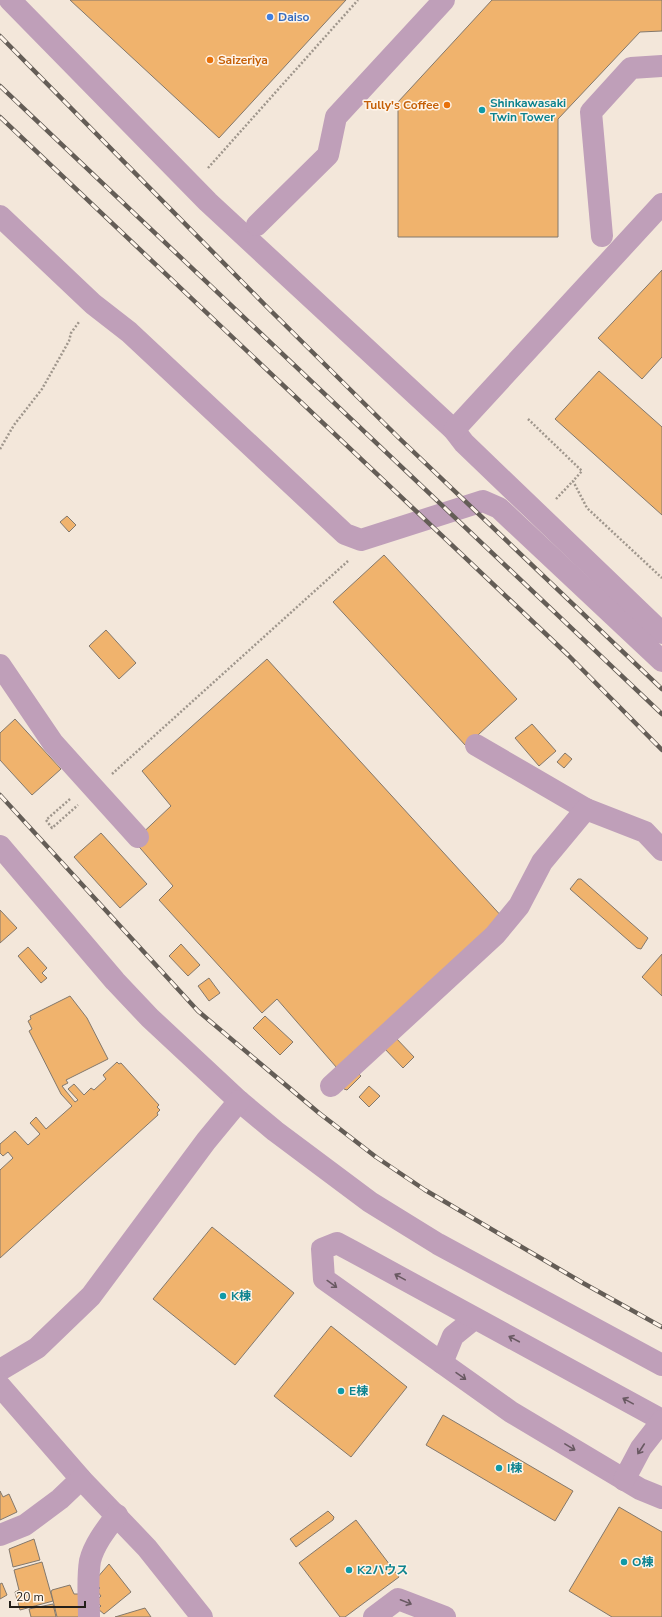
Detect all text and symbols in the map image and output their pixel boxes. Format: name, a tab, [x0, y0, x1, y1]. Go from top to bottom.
place label: Daiso	[278, 9, 310, 25]
marker: Daiso	[265, 12, 275, 22]
place label: Saizeriya	[218, 52, 268, 68]
marker: Saizeriya	[205, 55, 215, 65]
place label: Shinkawasaki Twin Tower	[490, 95, 566, 125]
place label: Tully's Coffee	[364, 97, 439, 113]
marker: Tully's Coffee	[442, 100, 452, 110]
marker: Shinkawasaki Twin Tower	[477, 105, 487, 115]
one-way arrow	[394, 1273, 406, 1280]
one-way arrow	[326, 1280, 337, 1288]
place label: K棟	[231, 1288, 251, 1304]
marker: K棟	[218, 1291, 228, 1301]
one-way arrow	[508, 1335, 520, 1342]
one-way arrow	[455, 1372, 466, 1380]
place label: E棟	[349, 1383, 368, 1399]
marker: E棟	[336, 1386, 346, 1396]
one-way arrow	[622, 1397, 634, 1405]
one-way arrow	[564, 1443, 576, 1451]
one-way arrow	[637, 1443, 645, 1454]
place label: I棟	[507, 1460, 522, 1476]
marker: I棟	[494, 1463, 504, 1473]
place label: O棟	[632, 1554, 653, 1570]
marker: O棟	[619, 1557, 629, 1567]
place label: K2ハウス	[357, 1562, 408, 1578]
marker: K2ハウス	[344, 1565, 354, 1575]
scale bar	[10, 1583, 85, 1609]
text: 20 m	[16, 1589, 44, 1605]
one-way arrow	[399, 1598, 411, 1606]

